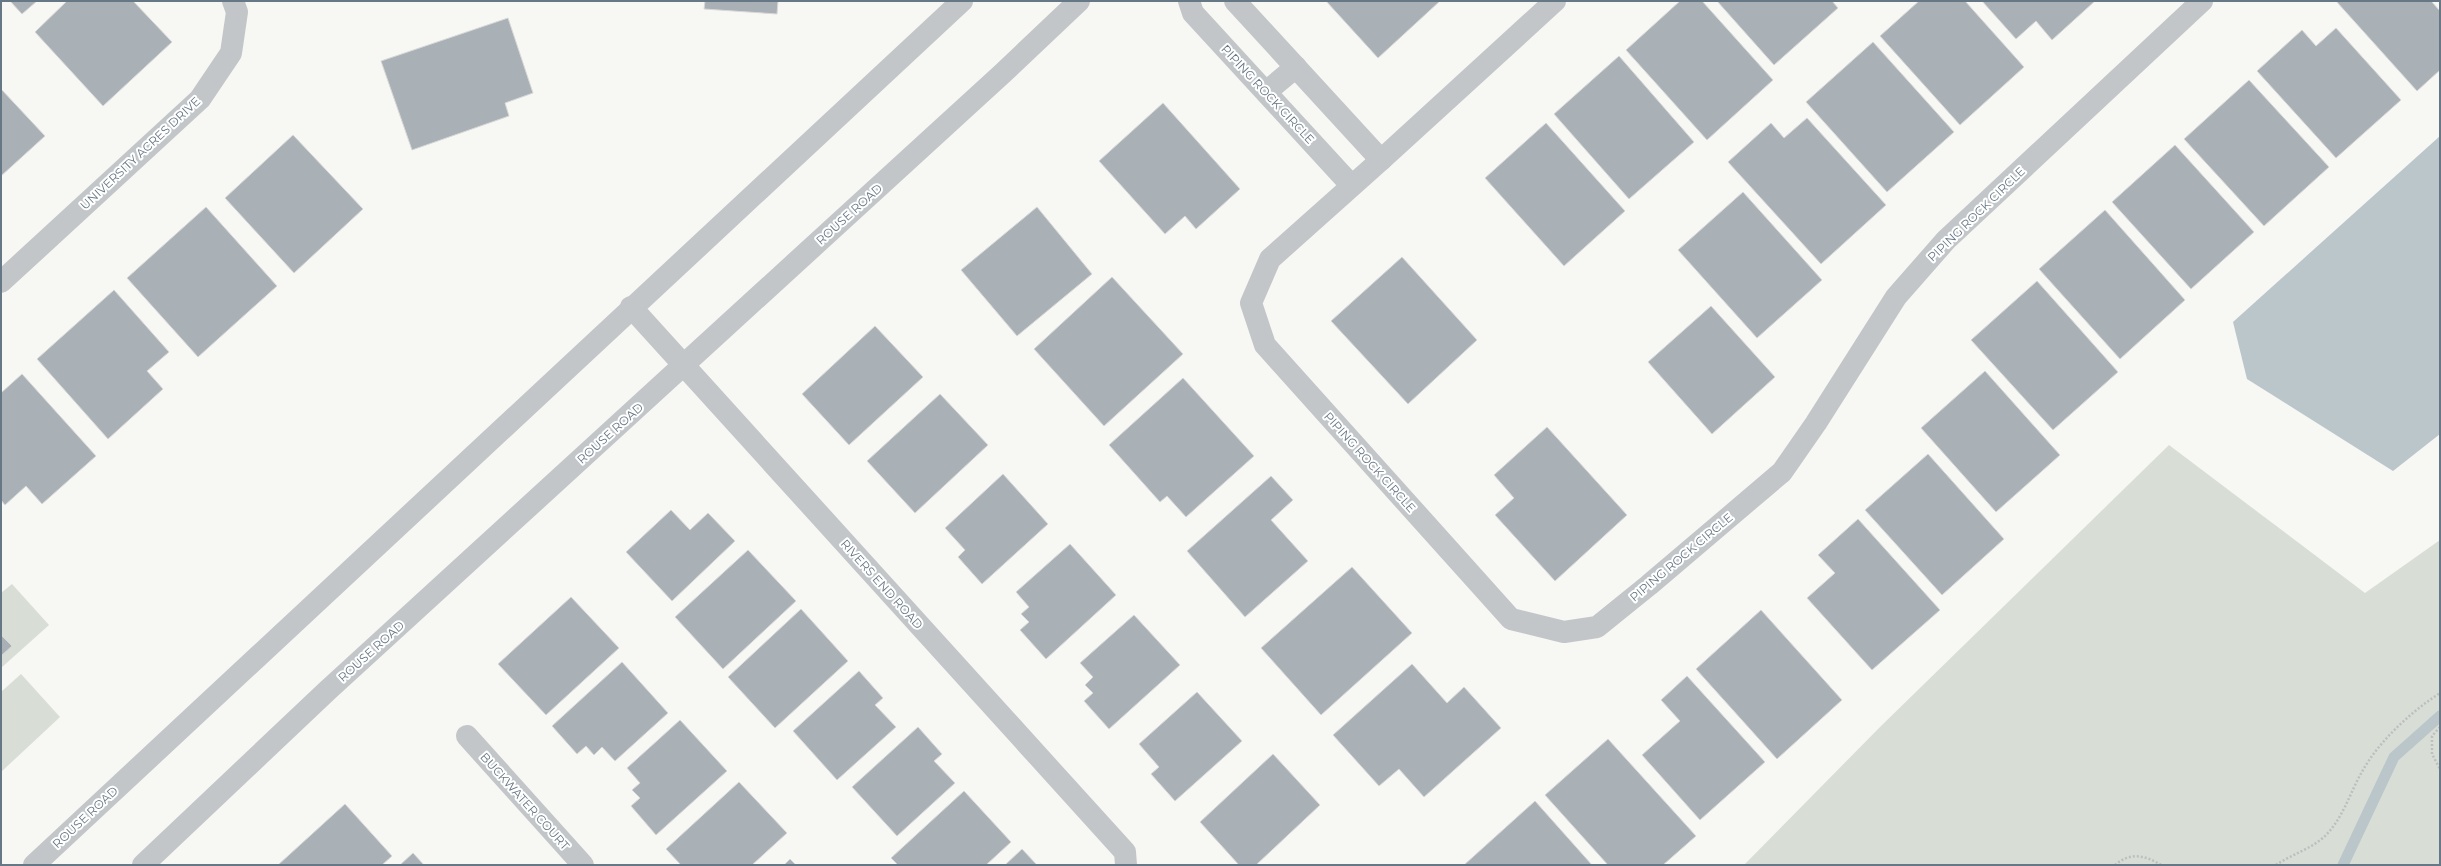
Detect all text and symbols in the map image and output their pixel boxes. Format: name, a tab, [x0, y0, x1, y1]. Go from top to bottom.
street label: PIPING ROCK CIRCLE	[1218, 41, 1318, 147]
street label: UNIVERSITY ACRES DRIVE	[77, 93, 203, 213]
street label: PIPING ROCK CIRCLE	[1924, 164, 2028, 264]
street label: ROUSE ROAD	[813, 180, 885, 248]
street label: ROUSE ROAD	[574, 399, 646, 467]
street label: PIPING ROCK CIRCLE	[1321, 409, 1419, 515]
street label: PIPING ROCK CIRCLE	[1626, 510, 1736, 604]
street label: RIVERS END ROAD	[838, 536, 926, 632]
street label: ROUSE ROAD	[335, 617, 407, 685]
street label: BUCKWATER COURT	[477, 749, 573, 853]
street label: ROUSE ROAD	[49, 783, 121, 851]

